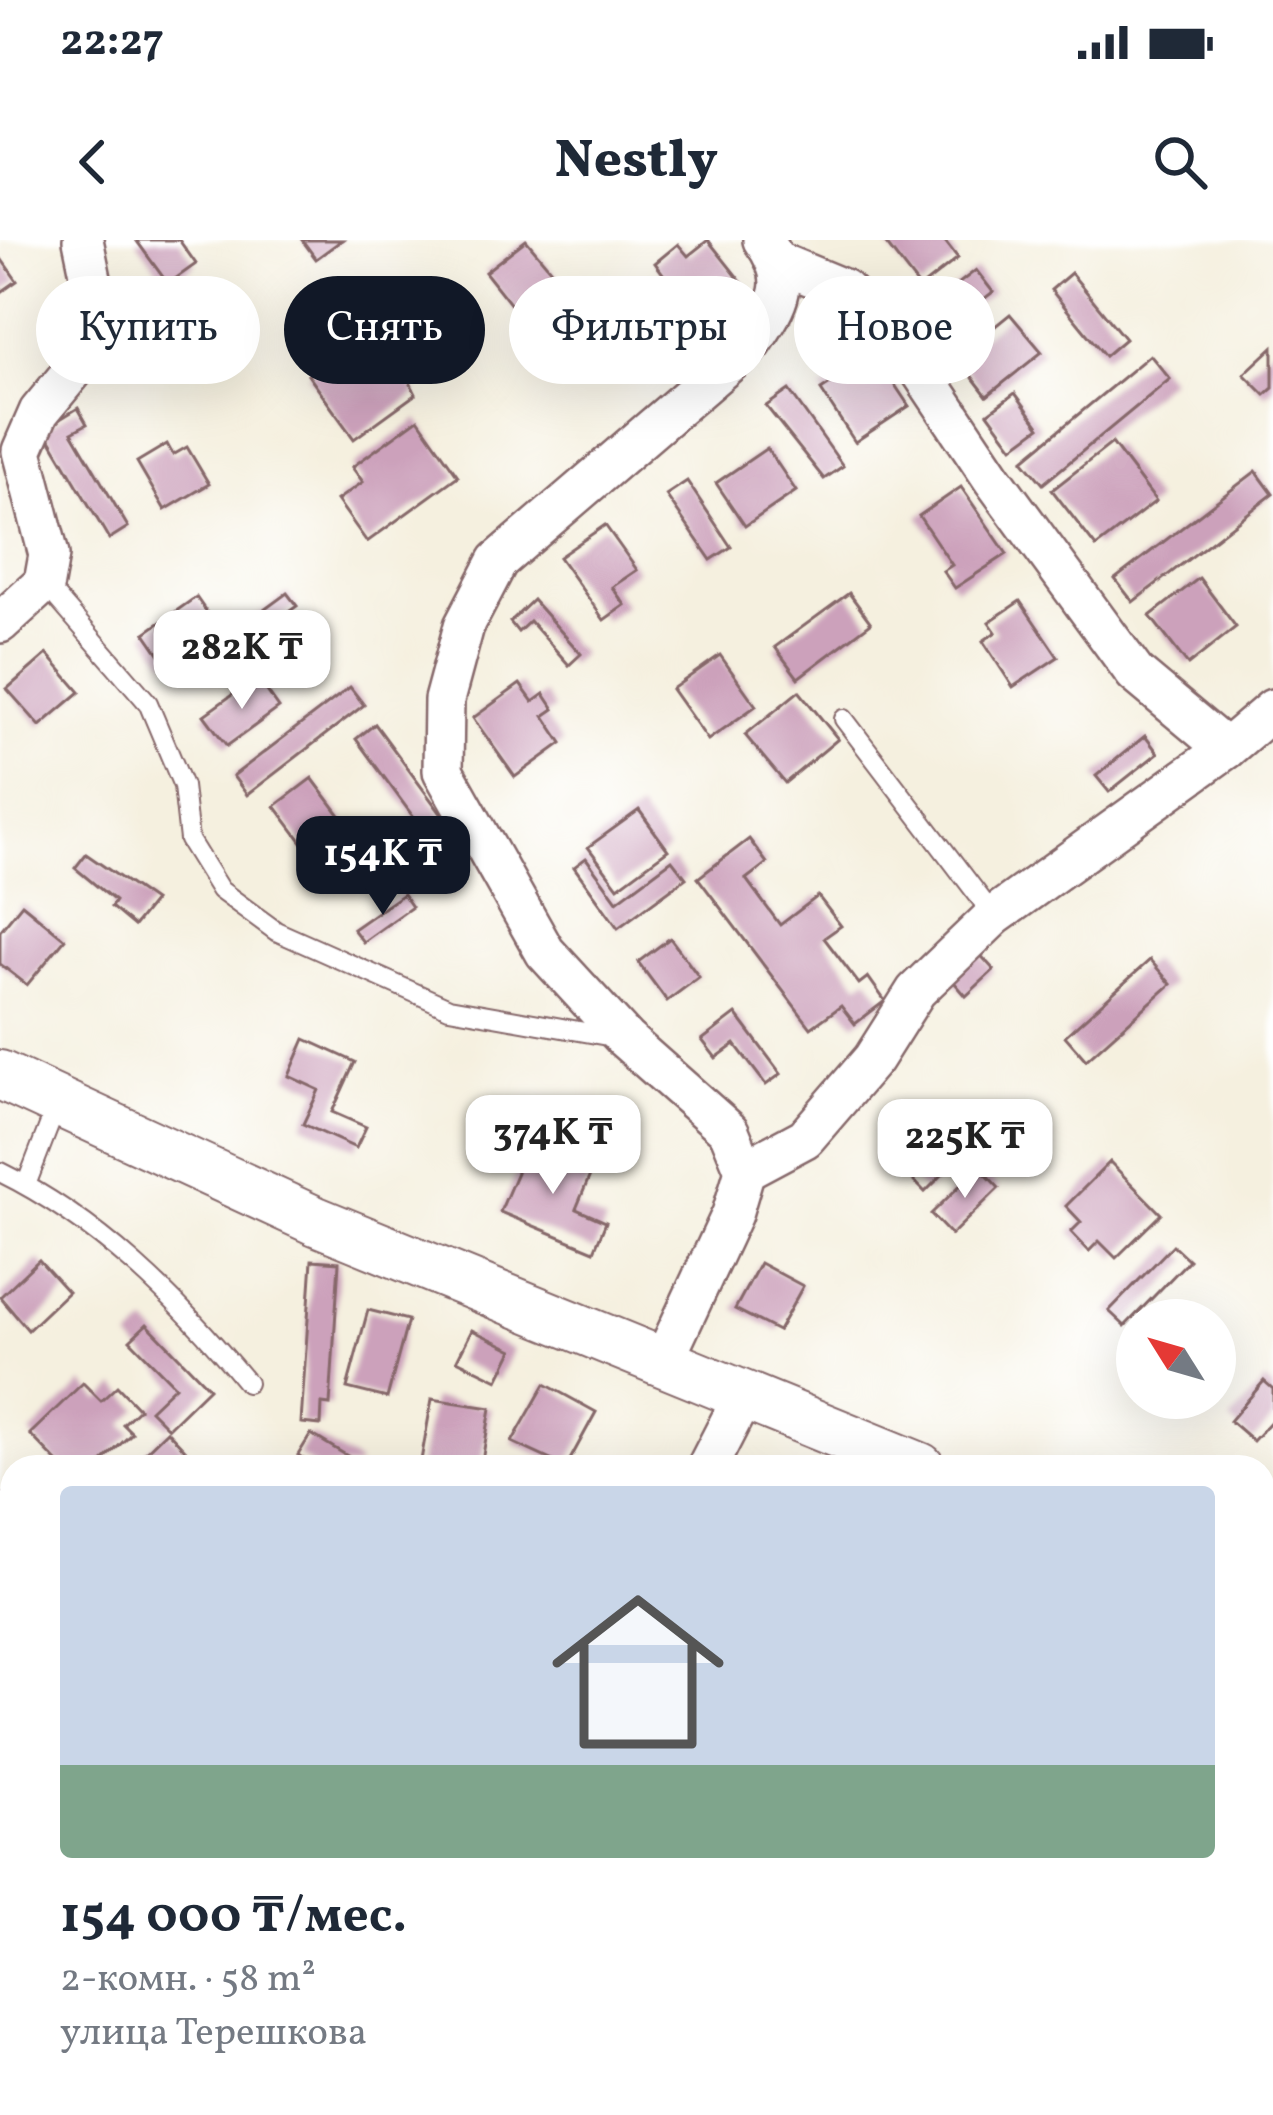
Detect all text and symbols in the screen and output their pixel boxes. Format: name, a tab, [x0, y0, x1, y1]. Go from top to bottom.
text: 22:27	[60, 11, 164, 74]
text: Nestly	[555, 125, 718, 200]
icon: back	[60, 129, 126, 195]
icon: search	[1147, 129, 1213, 195]
chip: Купить	[36, 276, 260, 384]
chip: Снять	[284, 276, 485, 384]
chip: Фильтры	[509, 276, 770, 384]
chip: Новое	[794, 276, 995, 384]
pin: 282K ₸	[144, 610, 340, 712]
text: 282K ₸	[181, 622, 304, 676]
pin: 154K ₸	[285, 816, 481, 918]
text: 154K ₸	[323, 828, 443, 882]
pin: 374K ₸	[455, 1095, 651, 1197]
pin: 225K ₸	[867, 1099, 1063, 1201]
text: 374K ₸	[493, 1107, 613, 1161]
text: 225K ₸	[905, 1111, 1025, 1165]
north arrow	[1116, 1299, 1236, 1419]
map controls	[1116, 1299, 1236, 1419]
icon: home	[530, 1564, 746, 1780]
text: 154 000 ₸/мес.	[60, 1882, 407, 1953]
text: 2-комн. · 58 m²	[60, 1953, 316, 2007]
text: улица Терешкова	[60, 2007, 367, 2061]

